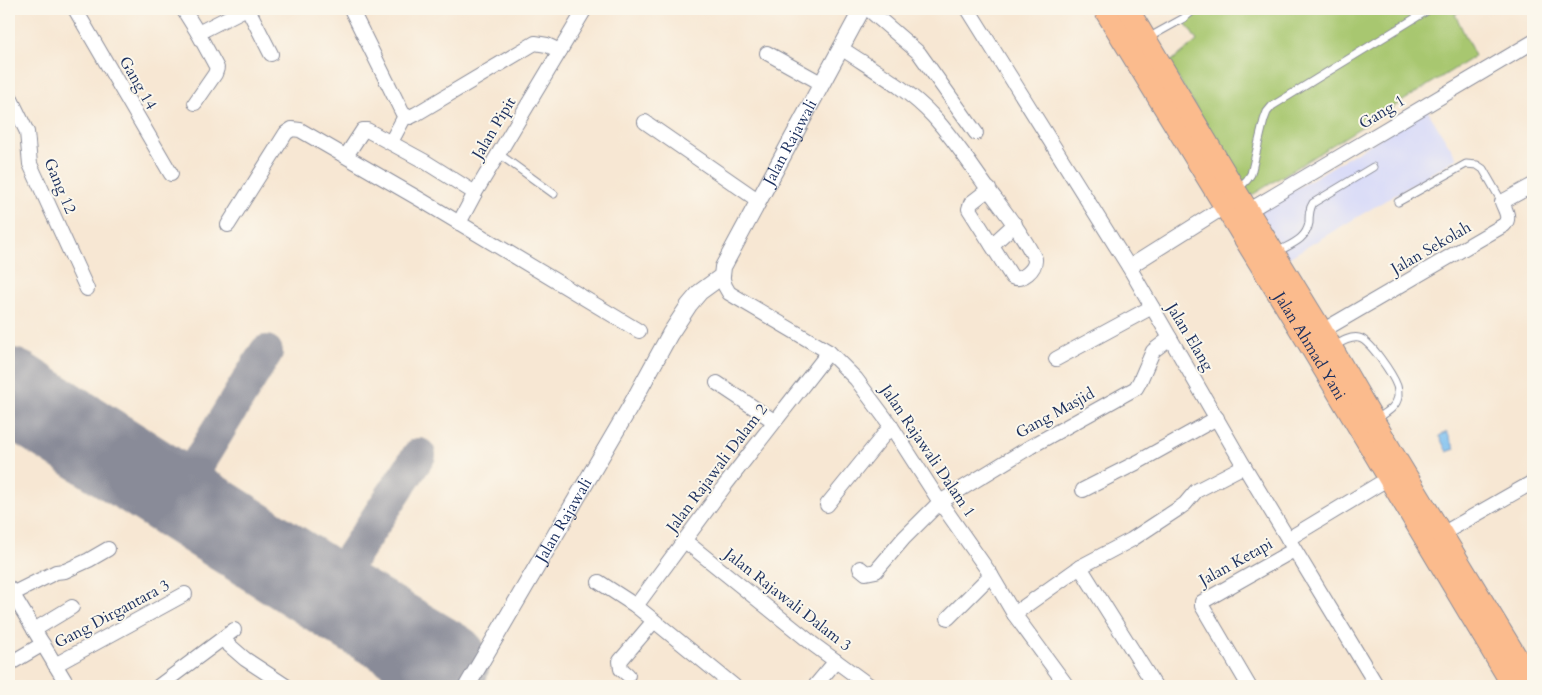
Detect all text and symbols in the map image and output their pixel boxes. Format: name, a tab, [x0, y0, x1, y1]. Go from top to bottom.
street label: Gang 14	[114, 52, 162, 114]
street label: Gang 1	[1355, 90, 1409, 134]
street label: Jalan Pipit	[466, 93, 521, 165]
street label: Jalan Rajawali	[757, 95, 823, 191]
street label: Gang 12	[38, 155, 82, 217]
street label: Jalan Sekolah	[1385, 216, 1475, 281]
street label: Jalan Ahmad Yani	[1268, 286, 1351, 405]
street label: Jalan Elang	[1160, 297, 1219, 375]
street label: Jalan Rajawali Dalam 1	[874, 379, 981, 522]
street label: Gang Masjid	[1012, 382, 1099, 444]
street label: Jalan Rajawali Dalam 2	[660, 399, 773, 538]
street label: Jalan Rajawali	[530, 473, 597, 568]
street label: Jalan Ketapi	[1194, 533, 1277, 592]
street label: Jalan Rajawali Dalam 3	[718, 542, 856, 657]
street label: Gang Dirgantara 3	[51, 574, 173, 654]

